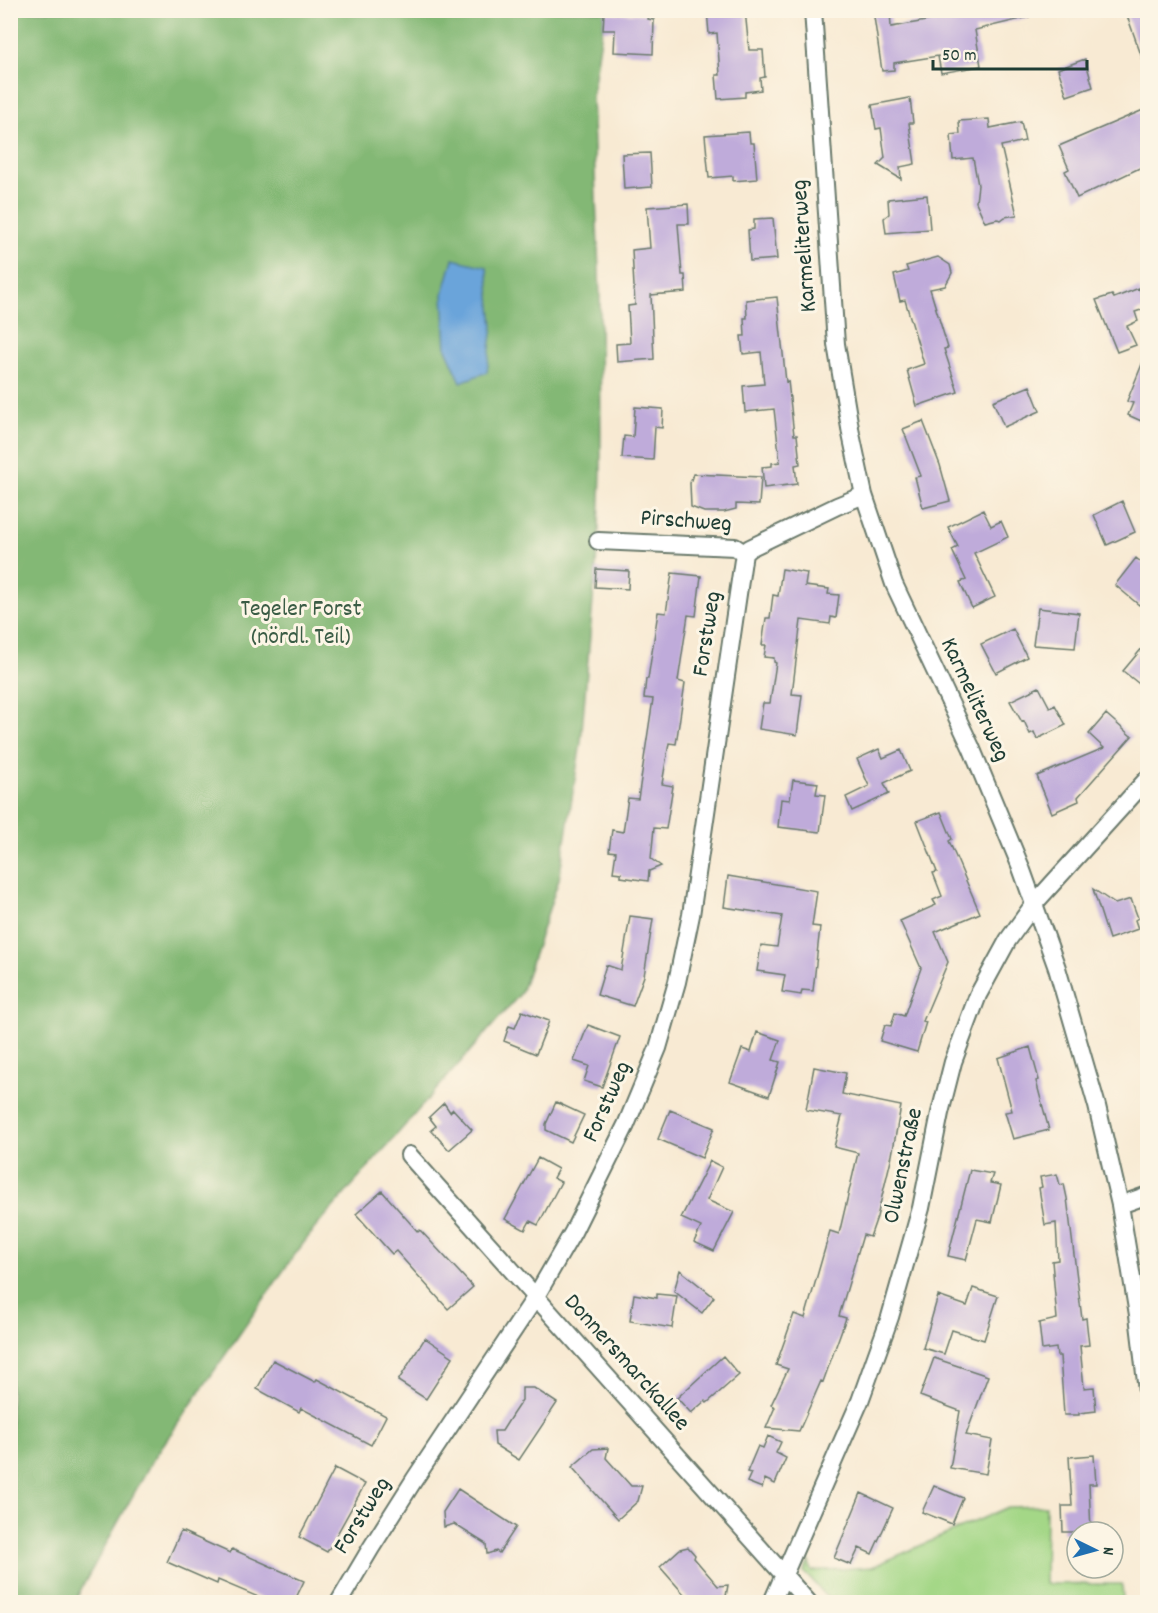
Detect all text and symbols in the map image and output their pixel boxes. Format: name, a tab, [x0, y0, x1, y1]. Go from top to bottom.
scale bar	[933, 33, 1088, 71]
text: 50 m	[942, 44, 977, 69]
street label: Karmeliterweg	[783, 178, 827, 314]
street label: Pirschweg	[639, 502, 733, 542]
street label: Forstweg	[684, 589, 732, 679]
park label: Tegeler Forst (nördl. Teil)	[240, 593, 362, 655]
street label: Karmeliterweg	[930, 632, 1018, 768]
street label: Forstweg	[575, 1056, 641, 1148]
street label: Olwenstraße	[875, 1105, 933, 1227]
street label: Donnersmarckallee	[555, 1287, 697, 1439]
street label: Forstweg	[326, 1471, 400, 1561]
north arrow	[1065, 1520, 1125, 1580]
text: N	[1096, 1546, 1119, 1556]

